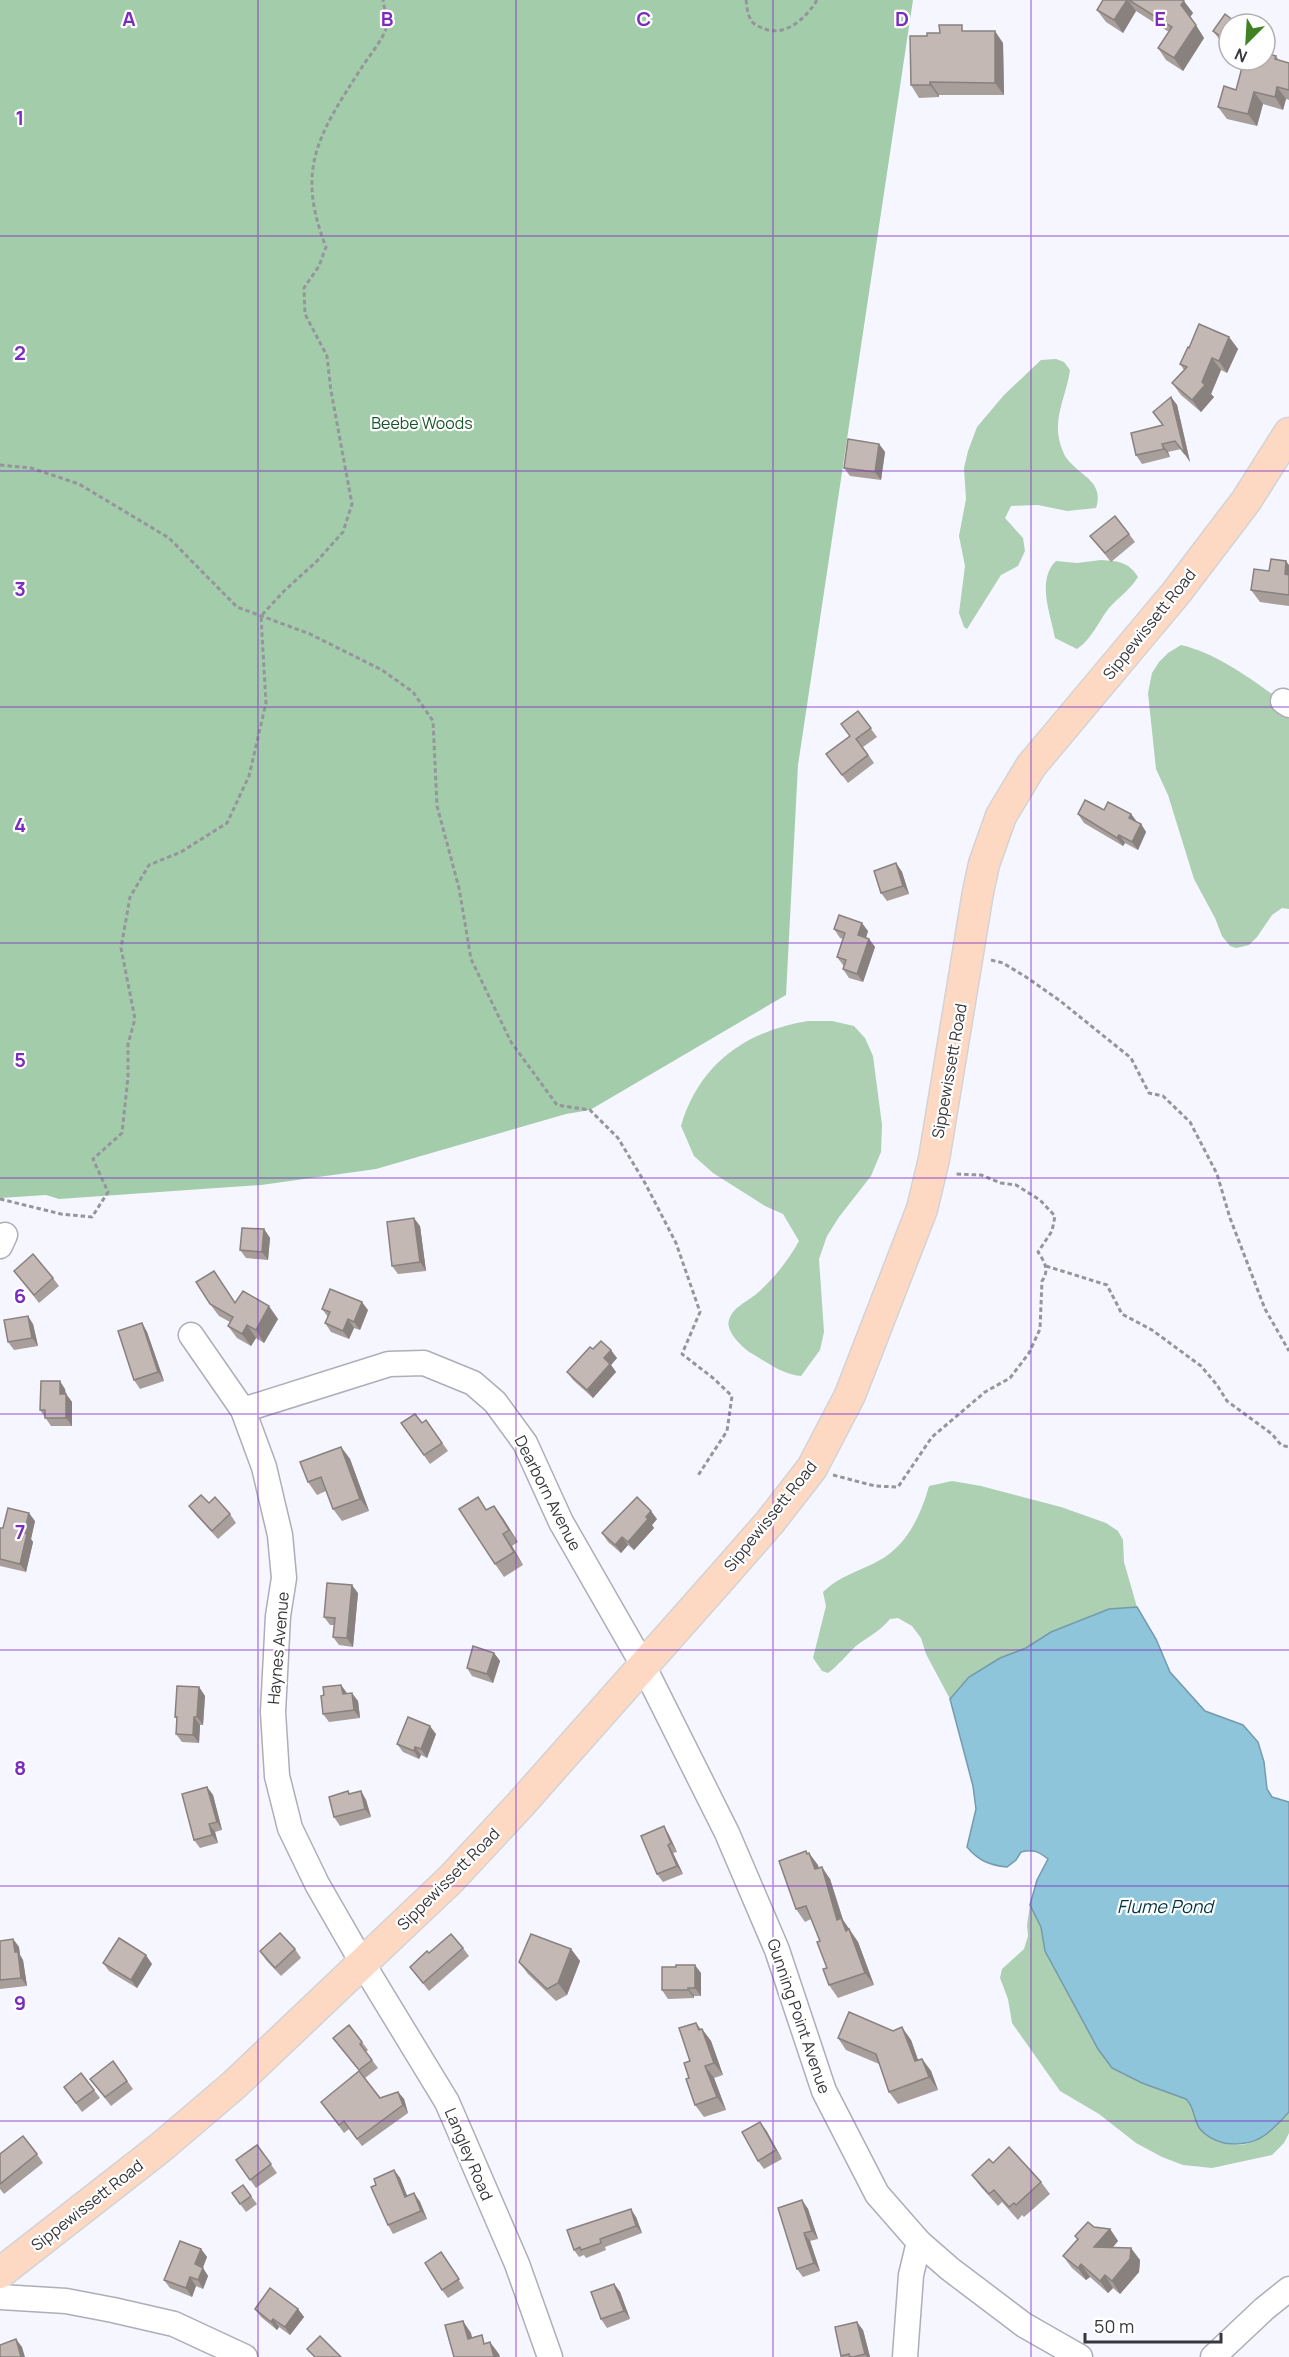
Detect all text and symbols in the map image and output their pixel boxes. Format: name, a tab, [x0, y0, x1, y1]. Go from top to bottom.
text: A	[122, 5, 136, 32]
text: B	[381, 5, 394, 32]
text: C	[637, 5, 651, 32]
text: D	[895, 5, 909, 32]
text: E	[1154, 5, 1166, 32]
north arrow	[1217, 12, 1277, 72]
text: N	[1231, 43, 1251, 68]
text: 1	[16, 104, 24, 131]
text: 2	[14, 339, 26, 366]
park label: Beebe Woods	[371, 412, 473, 434]
street label: Sippewissett Road	[1097, 564, 1201, 684]
text: 3	[14, 575, 26, 602]
text: 4	[14, 811, 26, 838]
street label: Sippewissett Road	[926, 1002, 972, 1140]
text: 5	[14, 1046, 26, 1073]
text: 6	[14, 1282, 26, 1309]
street label: Dearborn Avenue	[509, 1432, 587, 1554]
street label: Sippewissett Road	[718, 1456, 822, 1576]
text: 7	[15, 1518, 25, 1545]
street label: Haynes Avenue	[262, 1591, 294, 1705]
text: 8	[14, 1754, 26, 1781]
street label: Sippewissett Road	[392, 1823, 504, 1935]
water label: Flume Pond	[1117, 1894, 1215, 1918]
street label: Gunning Point Avenue	[762, 1936, 836, 2096]
text: 9	[14, 1989, 26, 2016]
street label: Langley Road	[440, 2104, 498, 2204]
street label: Sippewissett Road	[26, 2154, 148, 2256]
scale bar	[1085, 2306, 1222, 2344]
text: 50 m	[1094, 2314, 1134, 2338]

